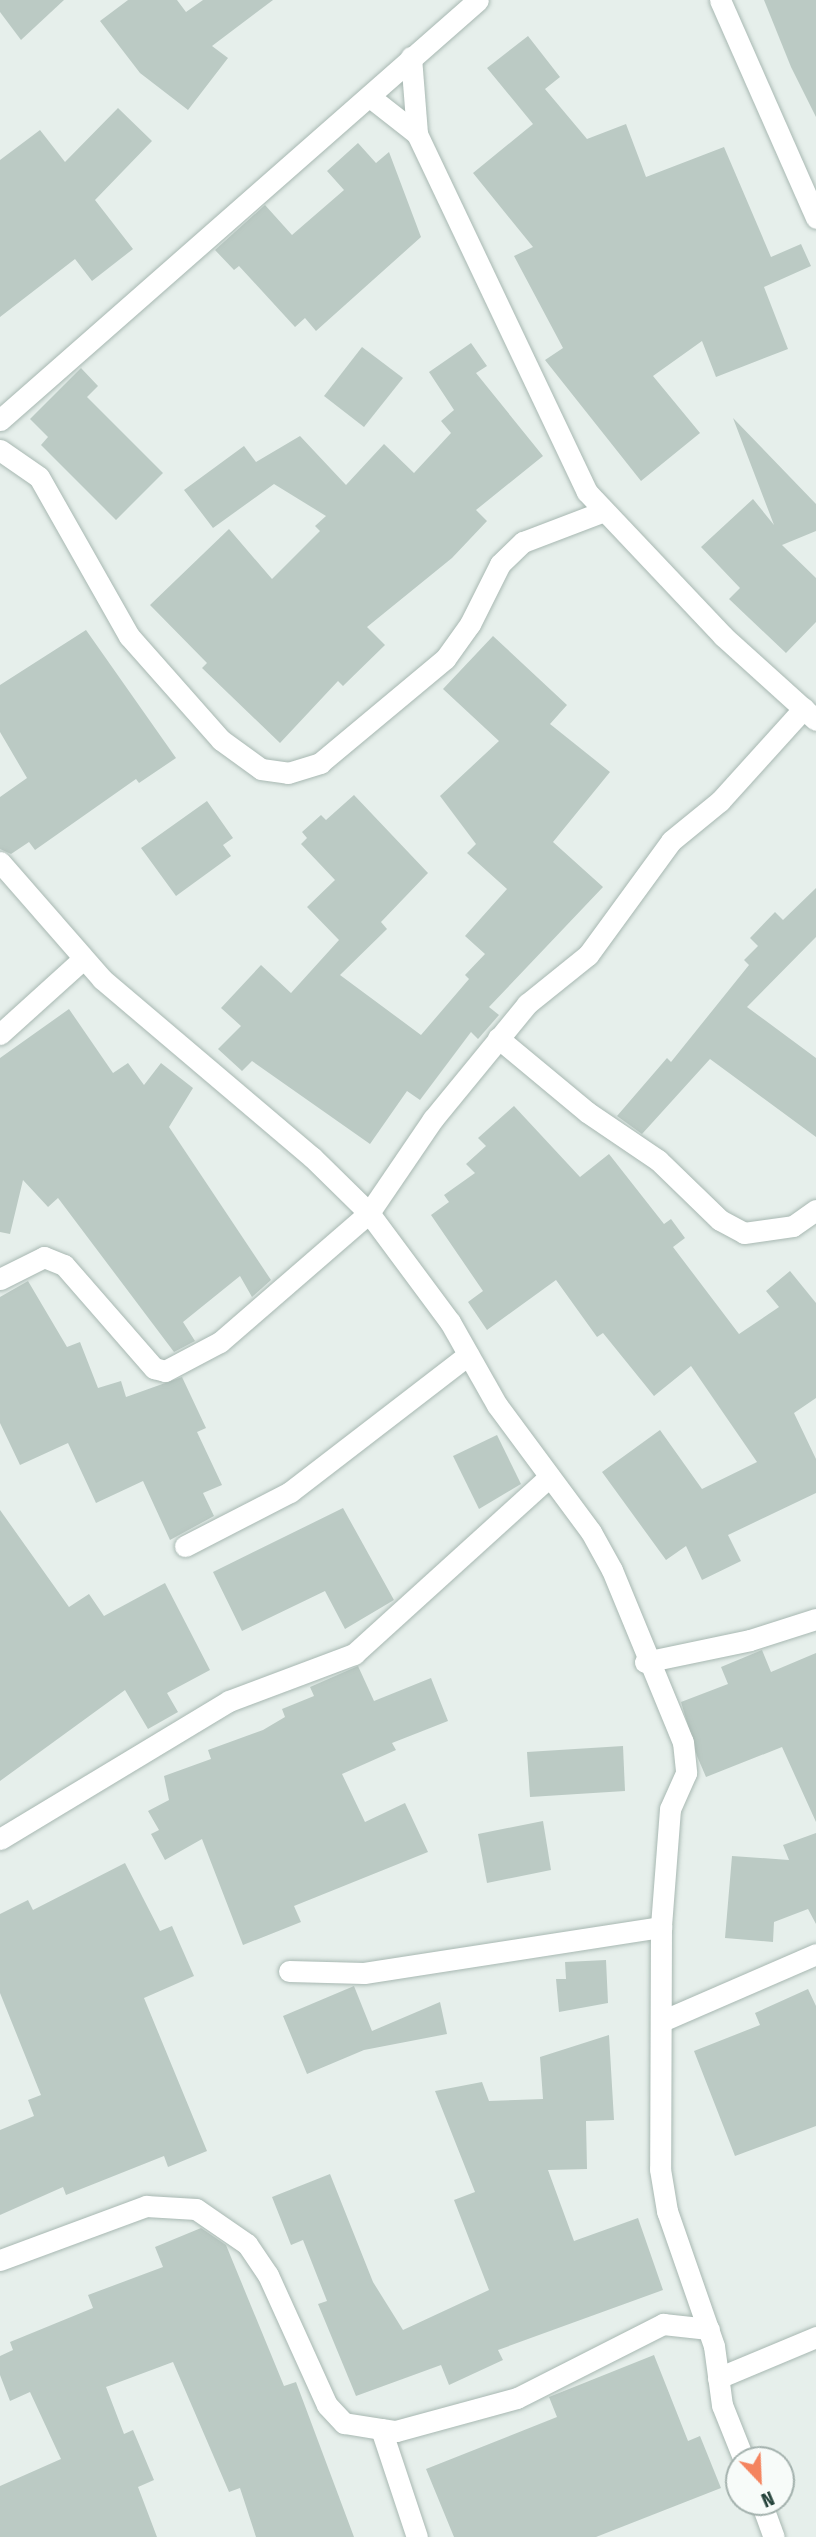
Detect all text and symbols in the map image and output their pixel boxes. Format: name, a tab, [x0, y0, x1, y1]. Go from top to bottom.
north arrow	[725, 2446, 795, 2516]
text: N	[758, 2486, 777, 2512]

